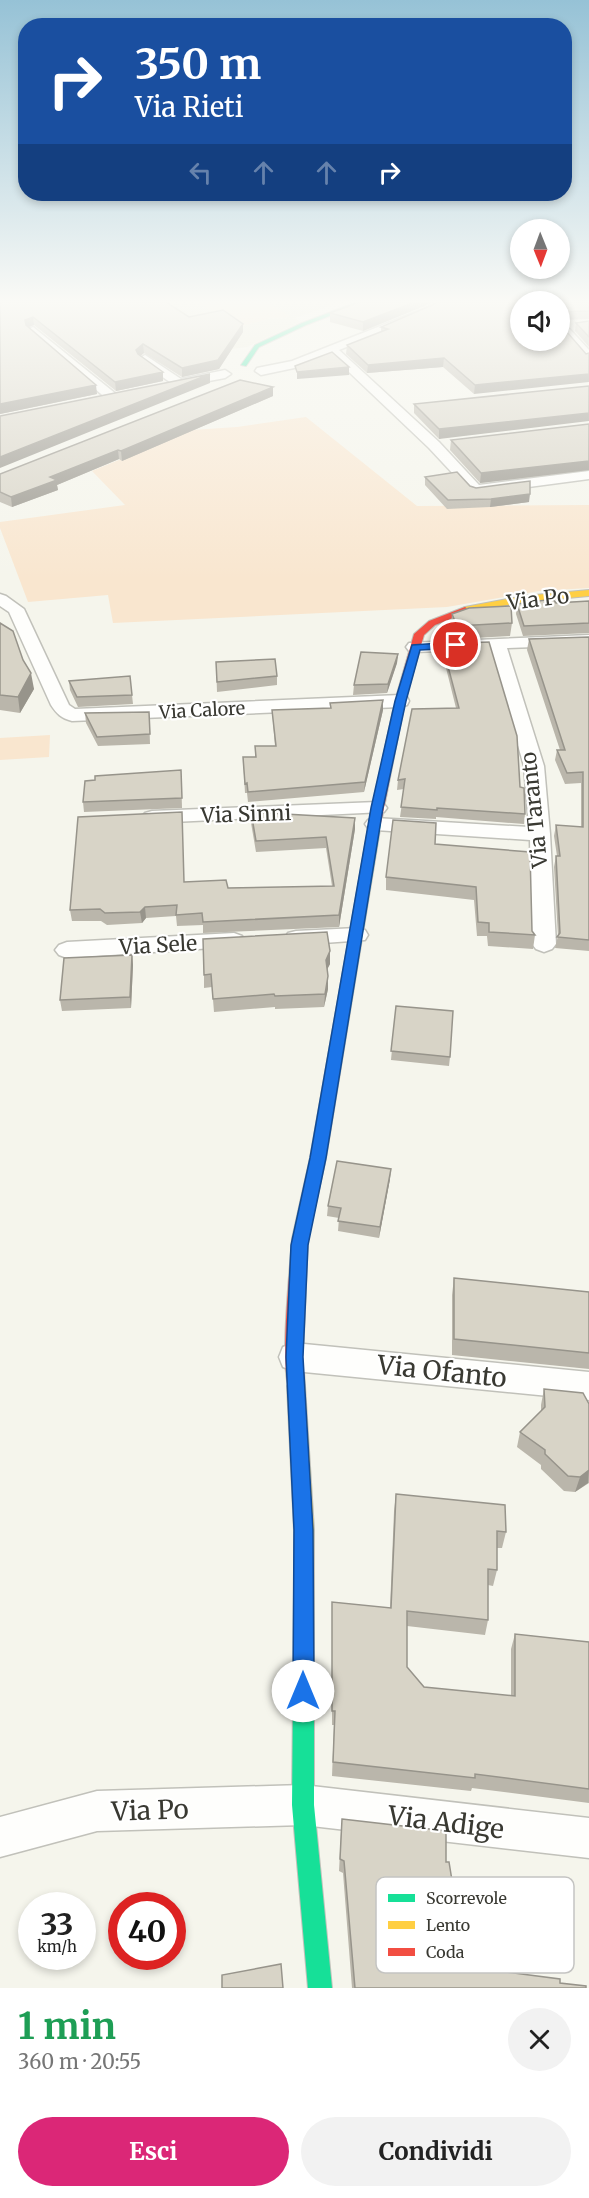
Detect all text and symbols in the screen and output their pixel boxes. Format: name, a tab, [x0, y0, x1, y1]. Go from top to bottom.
text: 350 m	[135, 38, 261, 90]
icon: right	[36, 42, 114, 120]
text: Via Rieti	[135, 90, 244, 124]
icon: left	[184, 156, 217, 189]
icon: ahead	[247, 156, 280, 189]
icon: ahead	[310, 156, 343, 189]
icon: right	[373, 156, 406, 189]
north arrow	[510, 219, 570, 279]
map controls	[510, 219, 570, 351]
button: sound	[510, 291, 570, 351]
street label: Via Po	[504, 582, 571, 616]
pin	[430, 619, 481, 670]
icon: arrive	[439, 628, 472, 661]
street label: Via Calore	[157, 696, 246, 724]
street label: Via Taranto	[514, 751, 554, 870]
street label: Via Sinni	[199, 799, 292, 829]
street label: Via Sele	[117, 929, 198, 961]
street label: Via Ofanto	[375, 1348, 508, 1394]
position arrow	[271, 1659, 335, 1723]
street label: Via Po	[110, 1792, 189, 1828]
street label: Via Adige	[385, 1798, 506, 1845]
legend	[376, 1877, 574, 1973]
text: Scorrevole	[426, 1888, 507, 1908]
speed limit sign: 40	[108, 1892, 186, 1970]
text: 33	[40, 1905, 74, 1943]
text: Lento	[426, 1915, 470, 1935]
text: km/h	[37, 1937, 77, 1956]
text: Coda	[426, 1942, 465, 1962]
text: 1 min	[18, 2004, 116, 2049]
button: close	[508, 2008, 571, 2071]
text: 360 m · 20:55	[18, 2049, 141, 2074]
button: Esci	[18, 2117, 289, 2186]
button: Condividi	[301, 2117, 571, 2186]

